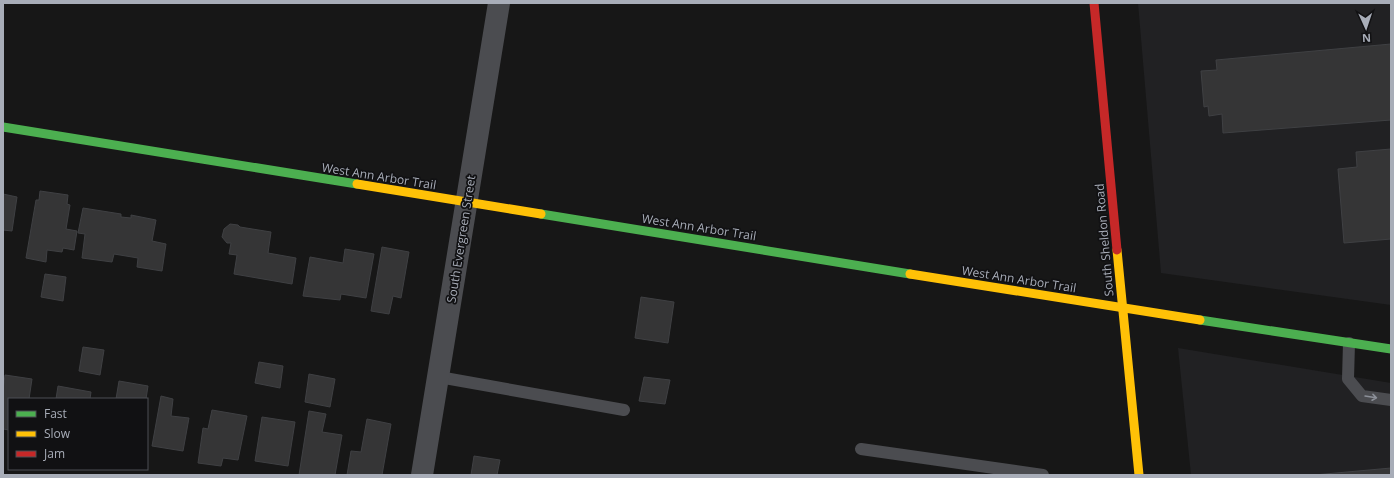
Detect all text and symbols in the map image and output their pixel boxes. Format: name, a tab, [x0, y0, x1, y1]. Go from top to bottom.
north arrow	[1346, 8, 1386, 48]
text: N	[1362, 31, 1371, 46]
street label: West Ann Arbor Trail	[321, 159, 437, 193]
street label: South Evergreen Street	[443, 174, 479, 304]
street label: South Sheldon Road	[1091, 183, 1117, 297]
street label: West Ann Arbor Trail	[641, 210, 757, 244]
street label: West Ann Arbor Trail	[961, 262, 1077, 296]
one-way arrow	[1364, 393, 1377, 401]
legend	[8, 398, 148, 470]
text: Fast	[44, 405, 67, 422]
text: Slow	[44, 425, 71, 442]
text: Jam	[43, 445, 65, 462]

